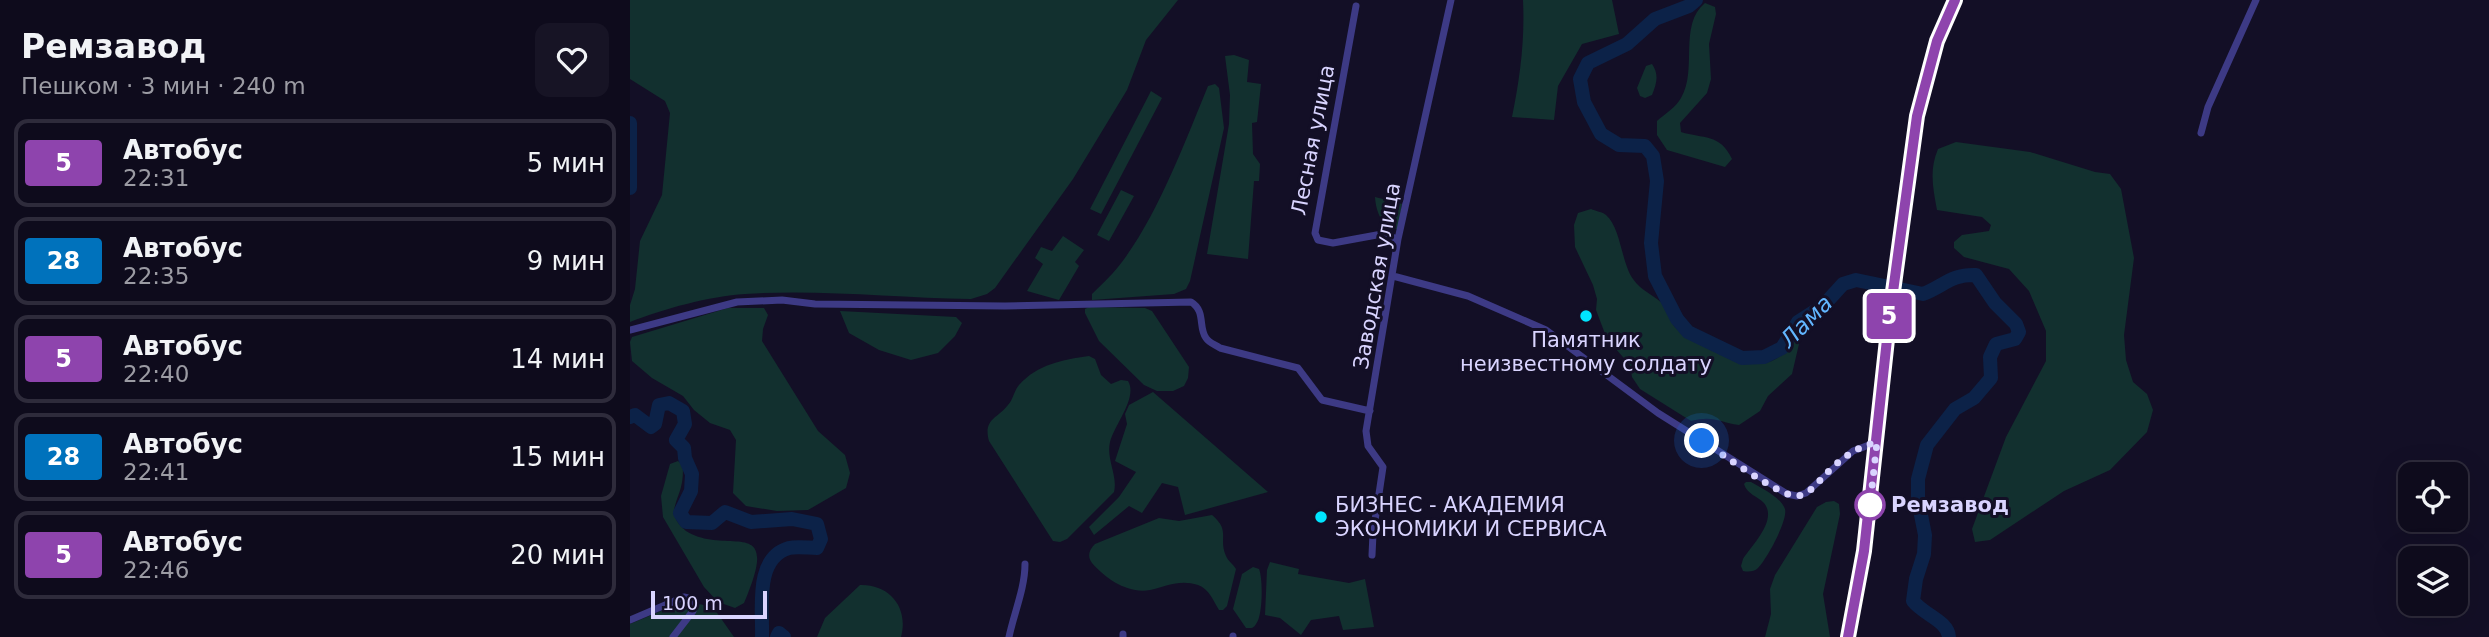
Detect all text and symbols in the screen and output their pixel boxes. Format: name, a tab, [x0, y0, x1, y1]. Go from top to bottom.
button: heart	[535, 23, 609, 97]
text: Ремзавод	[21, 27, 206, 66]
street label: Лесная улица	[1287, 63, 1339, 217]
text: Пешком · 3 мин · 240 m	[21, 73, 306, 99]
text: Автобус	[123, 135, 243, 165]
text: 5 мин	[527, 148, 605, 178]
text: 5	[55, 149, 72, 177]
text: 22:31	[123, 165, 189, 191]
street label: Заводская улица	[1349, 181, 1405, 371]
text: Автобус	[123, 233, 243, 263]
text: 9 мин	[527, 246, 605, 276]
text: 28	[47, 247, 80, 275]
text: 22:35	[123, 263, 189, 289]
water label: Лама	[1774, 290, 1837, 353]
line badge: 5	[1866, 293, 1912, 339]
text: 5	[1881, 302, 1897, 330]
marker: Памятник неизвестному солдату	[1578, 308, 1594, 324]
place label: Памятник неизвестному солдату	[1460, 328, 1712, 376]
text: Автобус	[123, 331, 243, 361]
text: 14 мин	[510, 344, 605, 374]
text: 5	[55, 345, 72, 373]
text: 22:40	[123, 361, 189, 387]
your location	[1684, 423, 1719, 458]
text: Автобус	[123, 429, 243, 459]
text: 15 мин	[510, 442, 605, 472]
text: 28	[47, 443, 80, 471]
text: 22:41	[123, 459, 189, 485]
map controls	[2398, 462, 2468, 616]
button: locate	[2398, 462, 2468, 532]
marker: Ремзавод	[1855, 490, 1885, 520]
place label: БИЗНЕС - АКАДЕМИЯ ЭКОНОМИКИ И СЕРВИСА	[1335, 493, 1607, 541]
place label: Ремзавод	[1891, 493, 2009, 517]
marker: БИЗНЕС - АКАДЕМИЯ ЭКОНОМИКИ И СЕРВИСА	[1313, 509, 1329, 525]
text: Автобус	[123, 527, 243, 557]
text: 20 мин	[510, 540, 605, 570]
text: 5	[55, 541, 72, 569]
button: layers	[2398, 546, 2468, 616]
text: 22:46	[123, 557, 189, 583]
scale bar	[651, 588, 766, 620]
text: 100 m	[662, 592, 723, 614]

